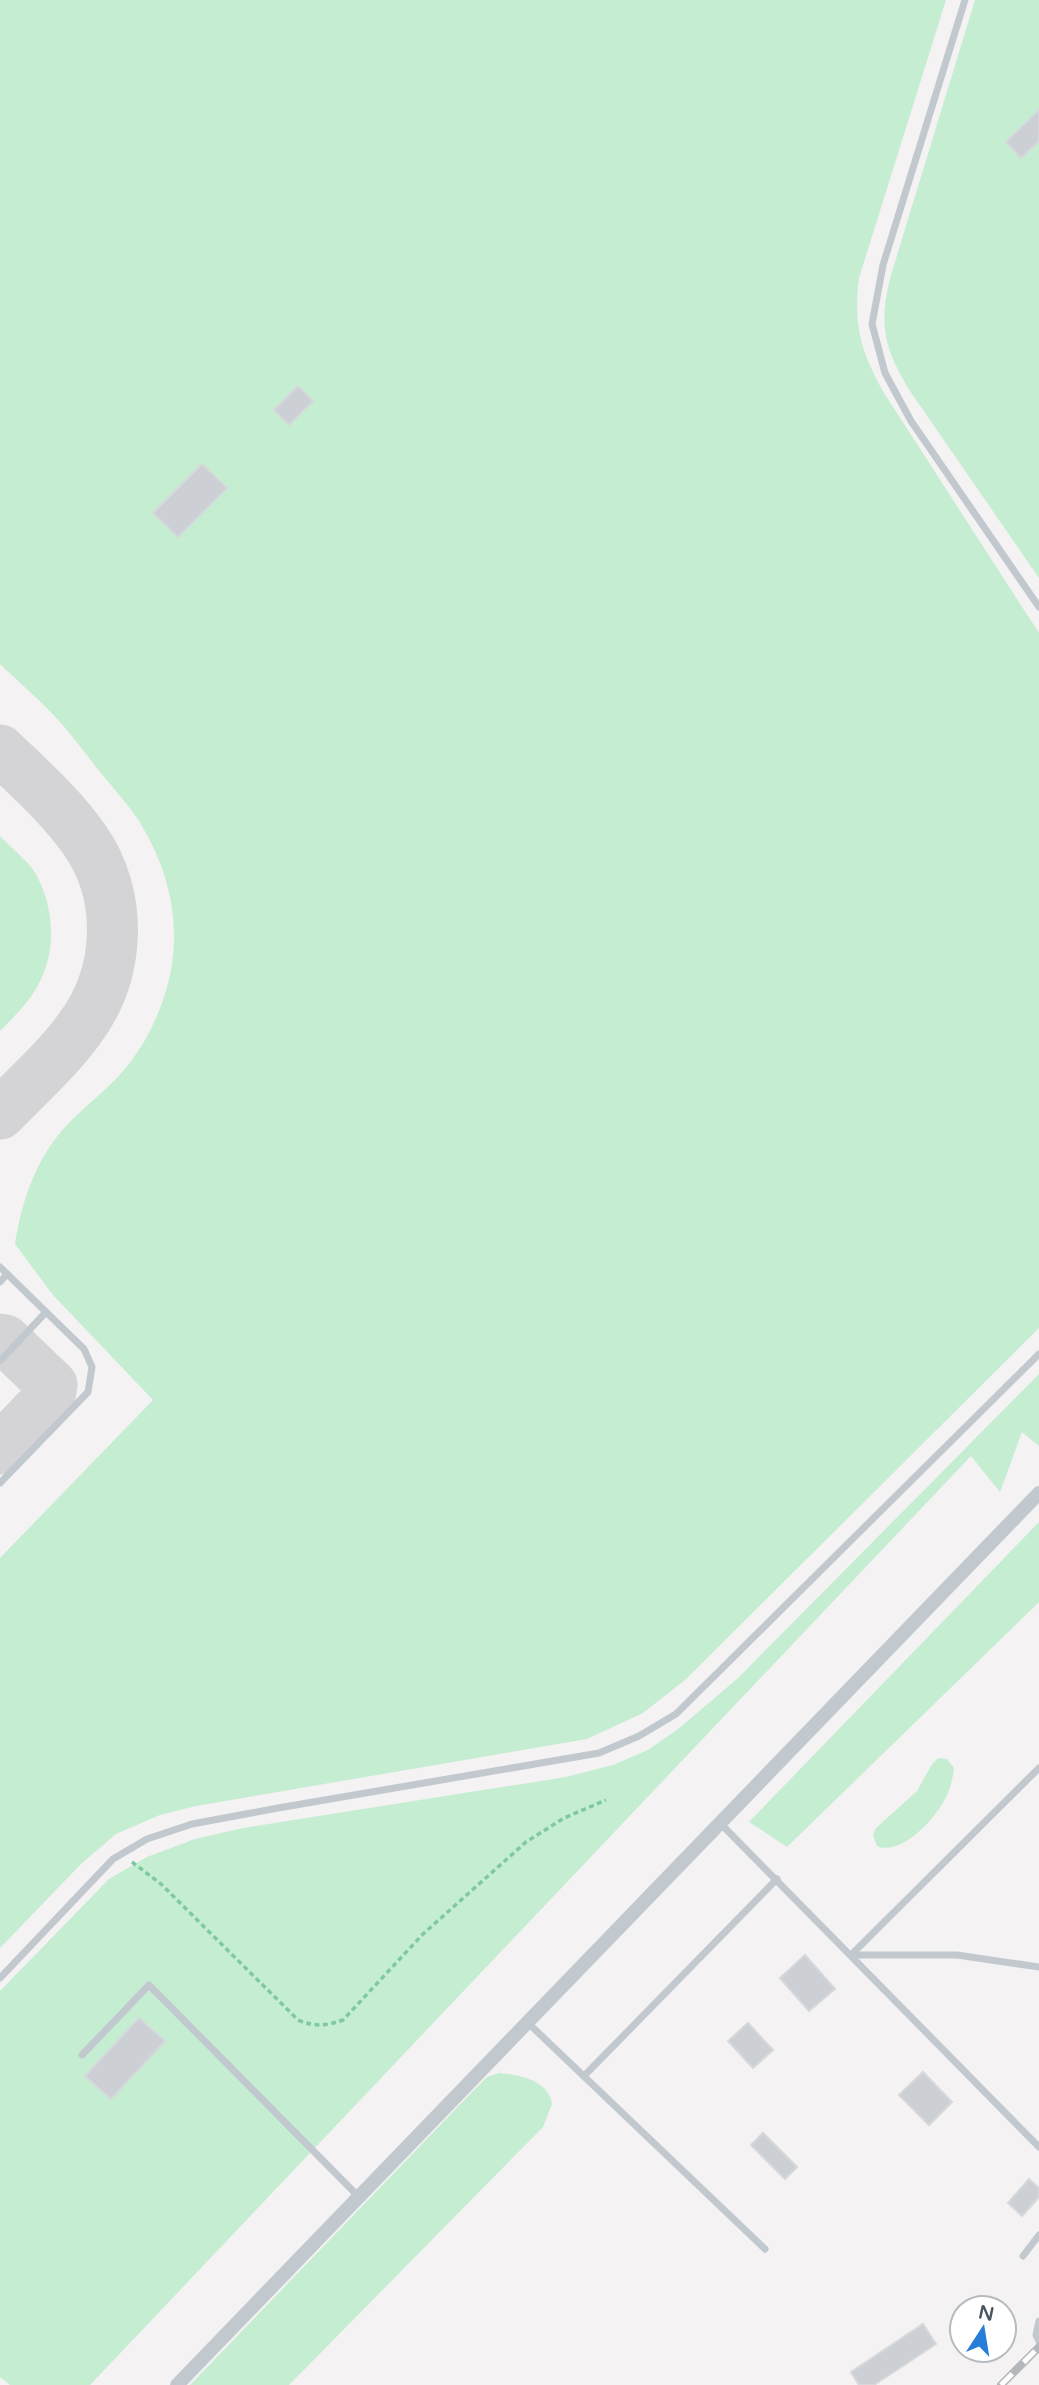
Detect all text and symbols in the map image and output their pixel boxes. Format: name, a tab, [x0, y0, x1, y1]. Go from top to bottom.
north arrow	[948, 2294, 1018, 2364]
text: N	[977, 2301, 996, 2326]

